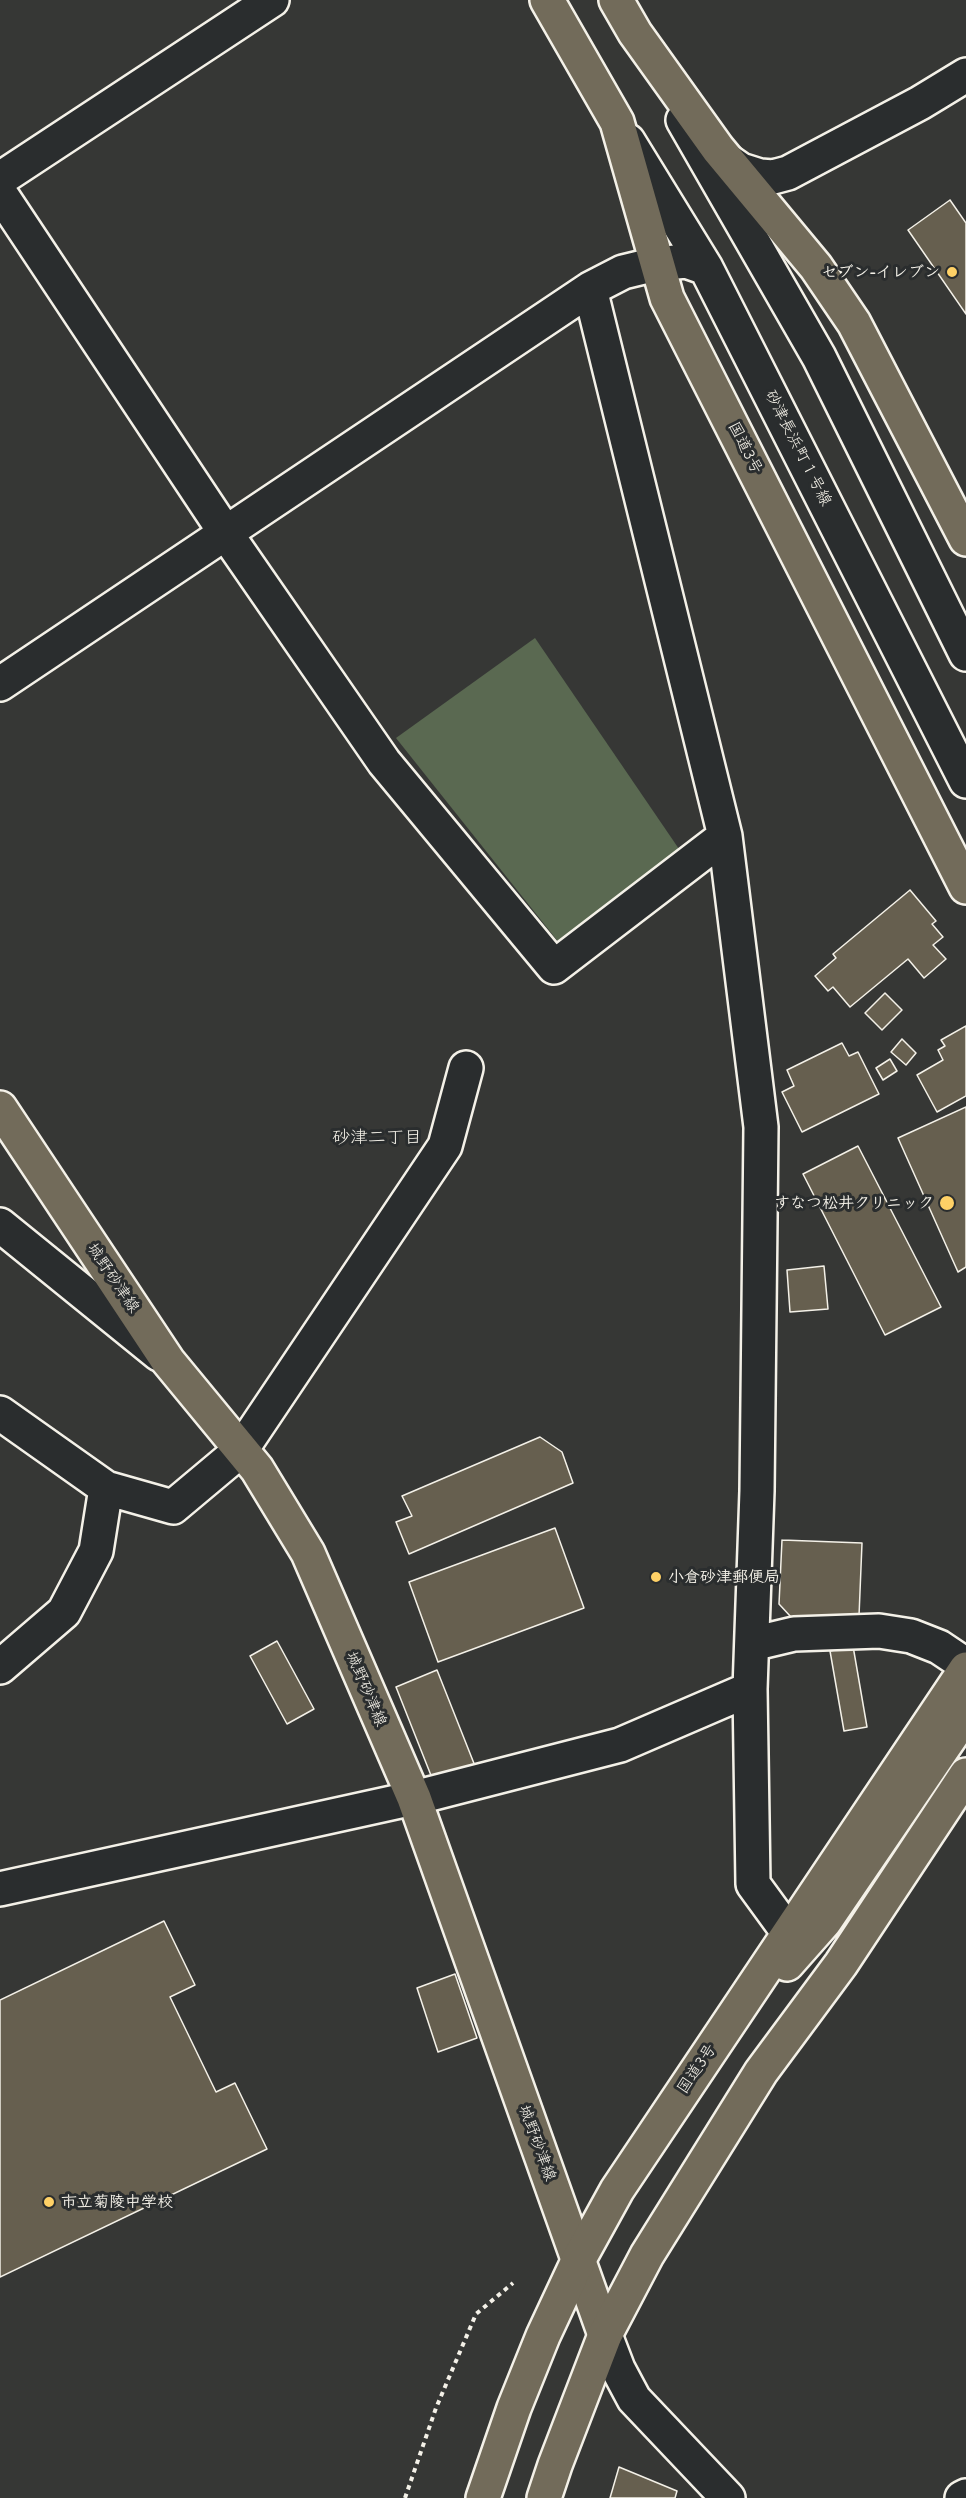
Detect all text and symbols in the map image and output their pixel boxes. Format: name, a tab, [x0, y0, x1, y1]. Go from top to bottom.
place label: セブン-イレブン	[821, 262, 940, 282]
marker: セブン-イレブン	[945, 265, 959, 279]
street label: 砂津長浜町１号線	[760, 387, 836, 509]
street label: 国道3号	[724, 419, 766, 477]
district label: 砂津二丁目	[332, 1127, 422, 1149]
place label: すなつ松井クリニック	[774, 1193, 934, 1213]
marker: すなつ松井クリニック	[938, 1194, 956, 1212]
street label: 城野砂津線	[83, 1239, 143, 1317]
place label: 小倉砂津郵便局	[668, 1567, 780, 1587]
marker: 小倉砂津郵便局	[649, 1570, 663, 1584]
street label: 城野砂津線	[342, 1648, 390, 1730]
street label: 国道3号	[673, 2040, 721, 2098]
street label: 城野砂津線	[514, 2102, 560, 2184]
place label: 市立菊陵中学校	[61, 2192, 173, 2212]
marker: 市立菊陵中学校	[42, 2195, 56, 2209]

